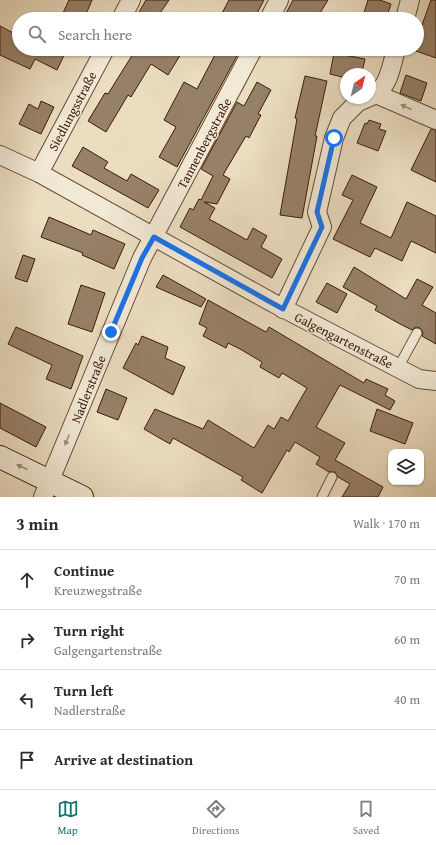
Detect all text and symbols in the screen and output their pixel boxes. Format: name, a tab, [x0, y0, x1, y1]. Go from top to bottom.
search box	[12, 12, 424, 56]
icon: search	[26, 23, 48, 45]
text: Search here	[58, 24, 132, 45]
street label: Siedlungsstraße	[44, 68, 101, 154]
north arrow	[340, 68, 376, 104]
street label: Tannenbergstraße	[172, 94, 236, 192]
one-way arrow	[401, 104, 412, 110]
route start	[325, 129, 343, 147]
street label: Galgengartenstraße	[291, 307, 396, 373]
route end	[102, 323, 120, 341]
street label: Nadlerstraße	[66, 352, 111, 426]
one-way arrow	[64, 435, 70, 447]
map controls	[388, 449, 424, 485]
button: layers	[388, 449, 424, 485]
one-way arrow	[16, 464, 28, 470]
text: 3 min	[16, 511, 58, 536]
text: Walk · 170 m	[353, 514, 420, 533]
text: Continue	[54, 560, 115, 581]
icon: ahead	[16, 569, 38, 591]
text: 70 m	[394, 570, 420, 589]
text: Kreuzwegstraße	[54, 581, 142, 600]
text: Turn right	[54, 620, 125, 641]
icon: right	[16, 629, 38, 651]
text: 60 m	[394, 630, 420, 649]
text: Galgengartenstraße	[54, 641, 162, 660]
text: Turn left	[54, 680, 113, 701]
icon: left	[16, 689, 38, 711]
text: 40 m	[394, 690, 420, 709]
text: Nadlerstraße	[54, 701, 126, 720]
icon: arrive	[16, 749, 38, 771]
text: Arrive at destination	[54, 749, 193, 770]
tab: Map	[57, 798, 79, 838]
tab: Directions	[192, 798, 239, 838]
tab: Saved	[353, 798, 379, 838]

